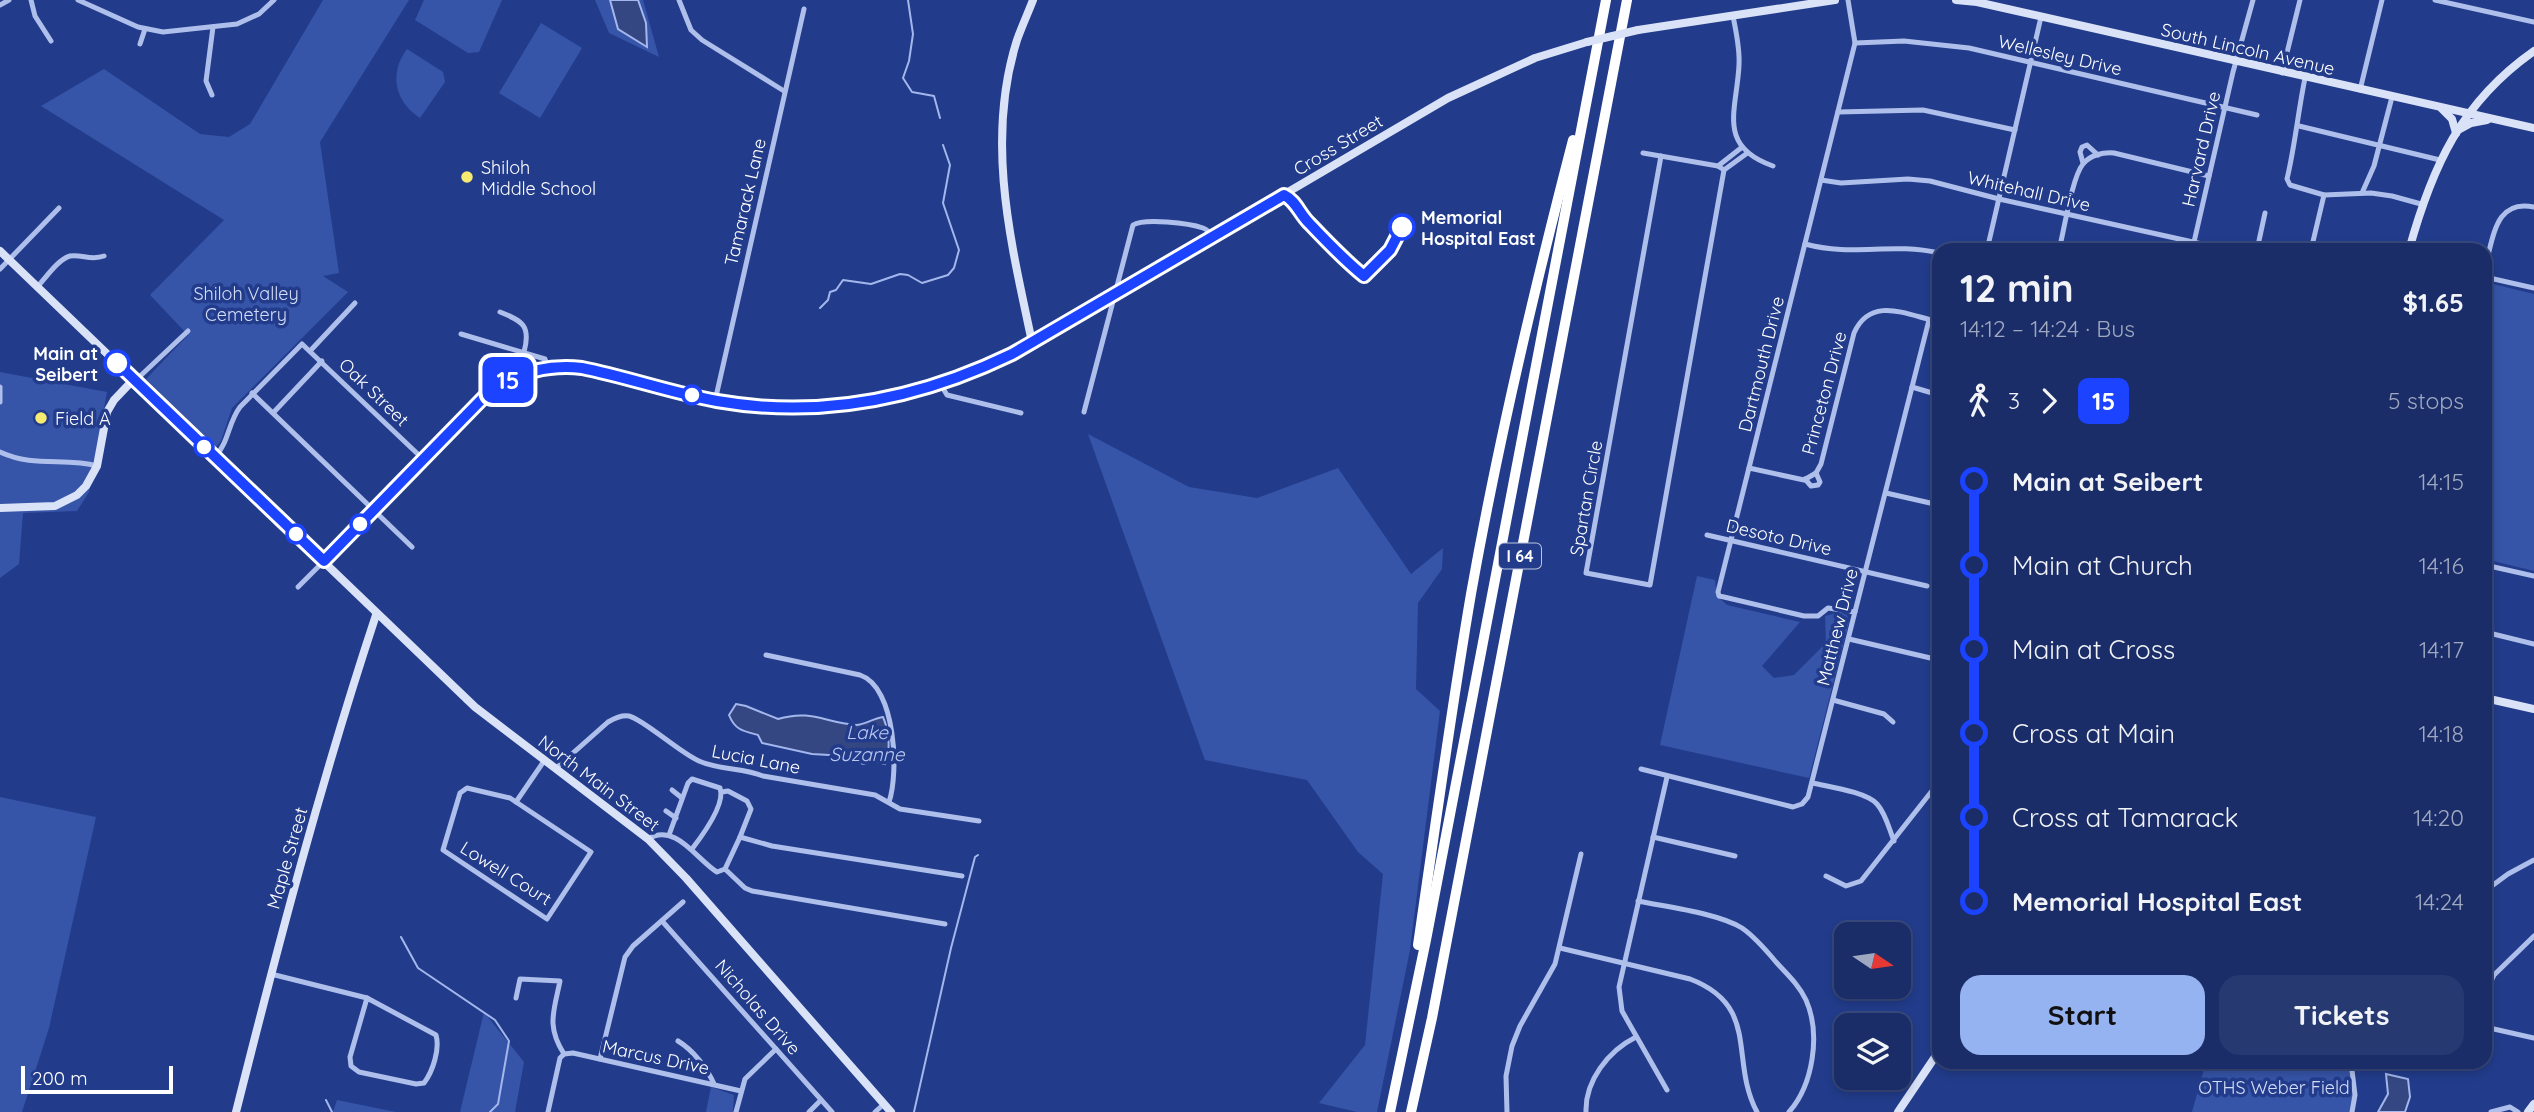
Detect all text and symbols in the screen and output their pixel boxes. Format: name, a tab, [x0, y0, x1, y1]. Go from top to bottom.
street label: South Lincoln Avenue	[2159, 18, 2337, 80]
street label: Wellesley Drive	[1996, 30, 2124, 80]
street label: Harvard Drive	[2177, 89, 2225, 209]
street label: Cross Street	[1289, 109, 1387, 181]
street label: Tamarack Lane	[719, 136, 771, 268]
place label: Shiloh Middle School	[481, 156, 596, 200]
street label: Whitehall Drive	[1965, 166, 2093, 216]
marker: Shiloh Middle School	[459, 169, 475, 185]
place label: Memorial Hospital East	[1421, 206, 1536, 250]
marker: Memorial Hospital East	[1389, 214, 1415, 240]
text: 12 min	[1960, 264, 2074, 312]
park label: Shiloh Valley Cemetery	[193, 282, 299, 326]
text: $1.65	[2403, 286, 2464, 319]
street label: Dartmouth Drive	[1733, 294, 1789, 434]
text: 14:12 – 14:24 · Bus	[1960, 314, 2135, 343]
street label: Princeton Drive	[1796, 329, 1852, 457]
place label: Main at Seibert	[33, 342, 98, 386]
marker: Main at Seibert	[104, 350, 130, 376]
street label: Oak Street	[334, 353, 414, 431]
line badge: 15	[476, 357, 540, 403]
text: 15	[496, 365, 520, 395]
icon: walk	[1960, 382, 1998, 420]
icon: forward	[2030, 382, 2068, 420]
unlabelled marker	[682, 385, 702, 405]
text: 3	[2008, 386, 2020, 415]
text: 15	[2092, 386, 2115, 416]
text: 5 stops	[2388, 386, 2464, 415]
place label: Field A	[55, 407, 111, 430]
marker: Field A	[33, 410, 49, 426]
unlabelled marker	[194, 437, 214, 457]
street label: Spartan Circle	[1565, 438, 1607, 558]
text: Main at Seibert	[2012, 465, 2203, 498]
text: 14:15	[2418, 467, 2464, 496]
unlabelled marker	[350, 514, 370, 534]
street label: Desoto Drive	[1724, 514, 1834, 560]
unlabelled marker	[286, 524, 306, 544]
road number: I 64	[1499, 544, 1541, 568]
text: Main at Church	[2012, 549, 2193, 582]
text: 14:16	[2419, 551, 2464, 580]
street label: Matthew Drive	[1811, 566, 1863, 688]
text: Main at Cross	[2012, 633, 2175, 666]
text: 14:17	[2419, 635, 2464, 664]
text: Cross at Main	[2012, 717, 2175, 750]
text: 14:18	[2418, 719, 2464, 748]
water label: Lake Suzanne	[830, 720, 906, 766]
street label: North Main Street	[534, 730, 664, 836]
street label: Lucia Lane	[710, 739, 802, 779]
text: Cross at Tamarack	[2012, 801, 2238, 834]
text: 14:20	[2413, 803, 2464, 832]
street label: Maple Street	[261, 804, 313, 912]
street label: Lowell Court	[456, 836, 556, 910]
text: Memorial Hospital East	[2012, 885, 2302, 918]
text: 14:24	[2415, 887, 2464, 916]
north arrow	[1834, 922, 1911, 999]
map controls	[1834, 922, 1911, 1090]
street label: Nicholas Drive	[710, 955, 806, 1059]
button: Start	[1960, 975, 2205, 1055]
button: Tickets	[2219, 975, 2464, 1055]
button: layers	[1834, 1013, 1911, 1090]
street label: Marcus Drive	[601, 1034, 711, 1080]
scale bar	[21, 1063, 173, 1095]
text: 200 m	[32, 1066, 88, 1090]
park label: OTHS Weber Field	[2198, 1076, 2350, 1099]

